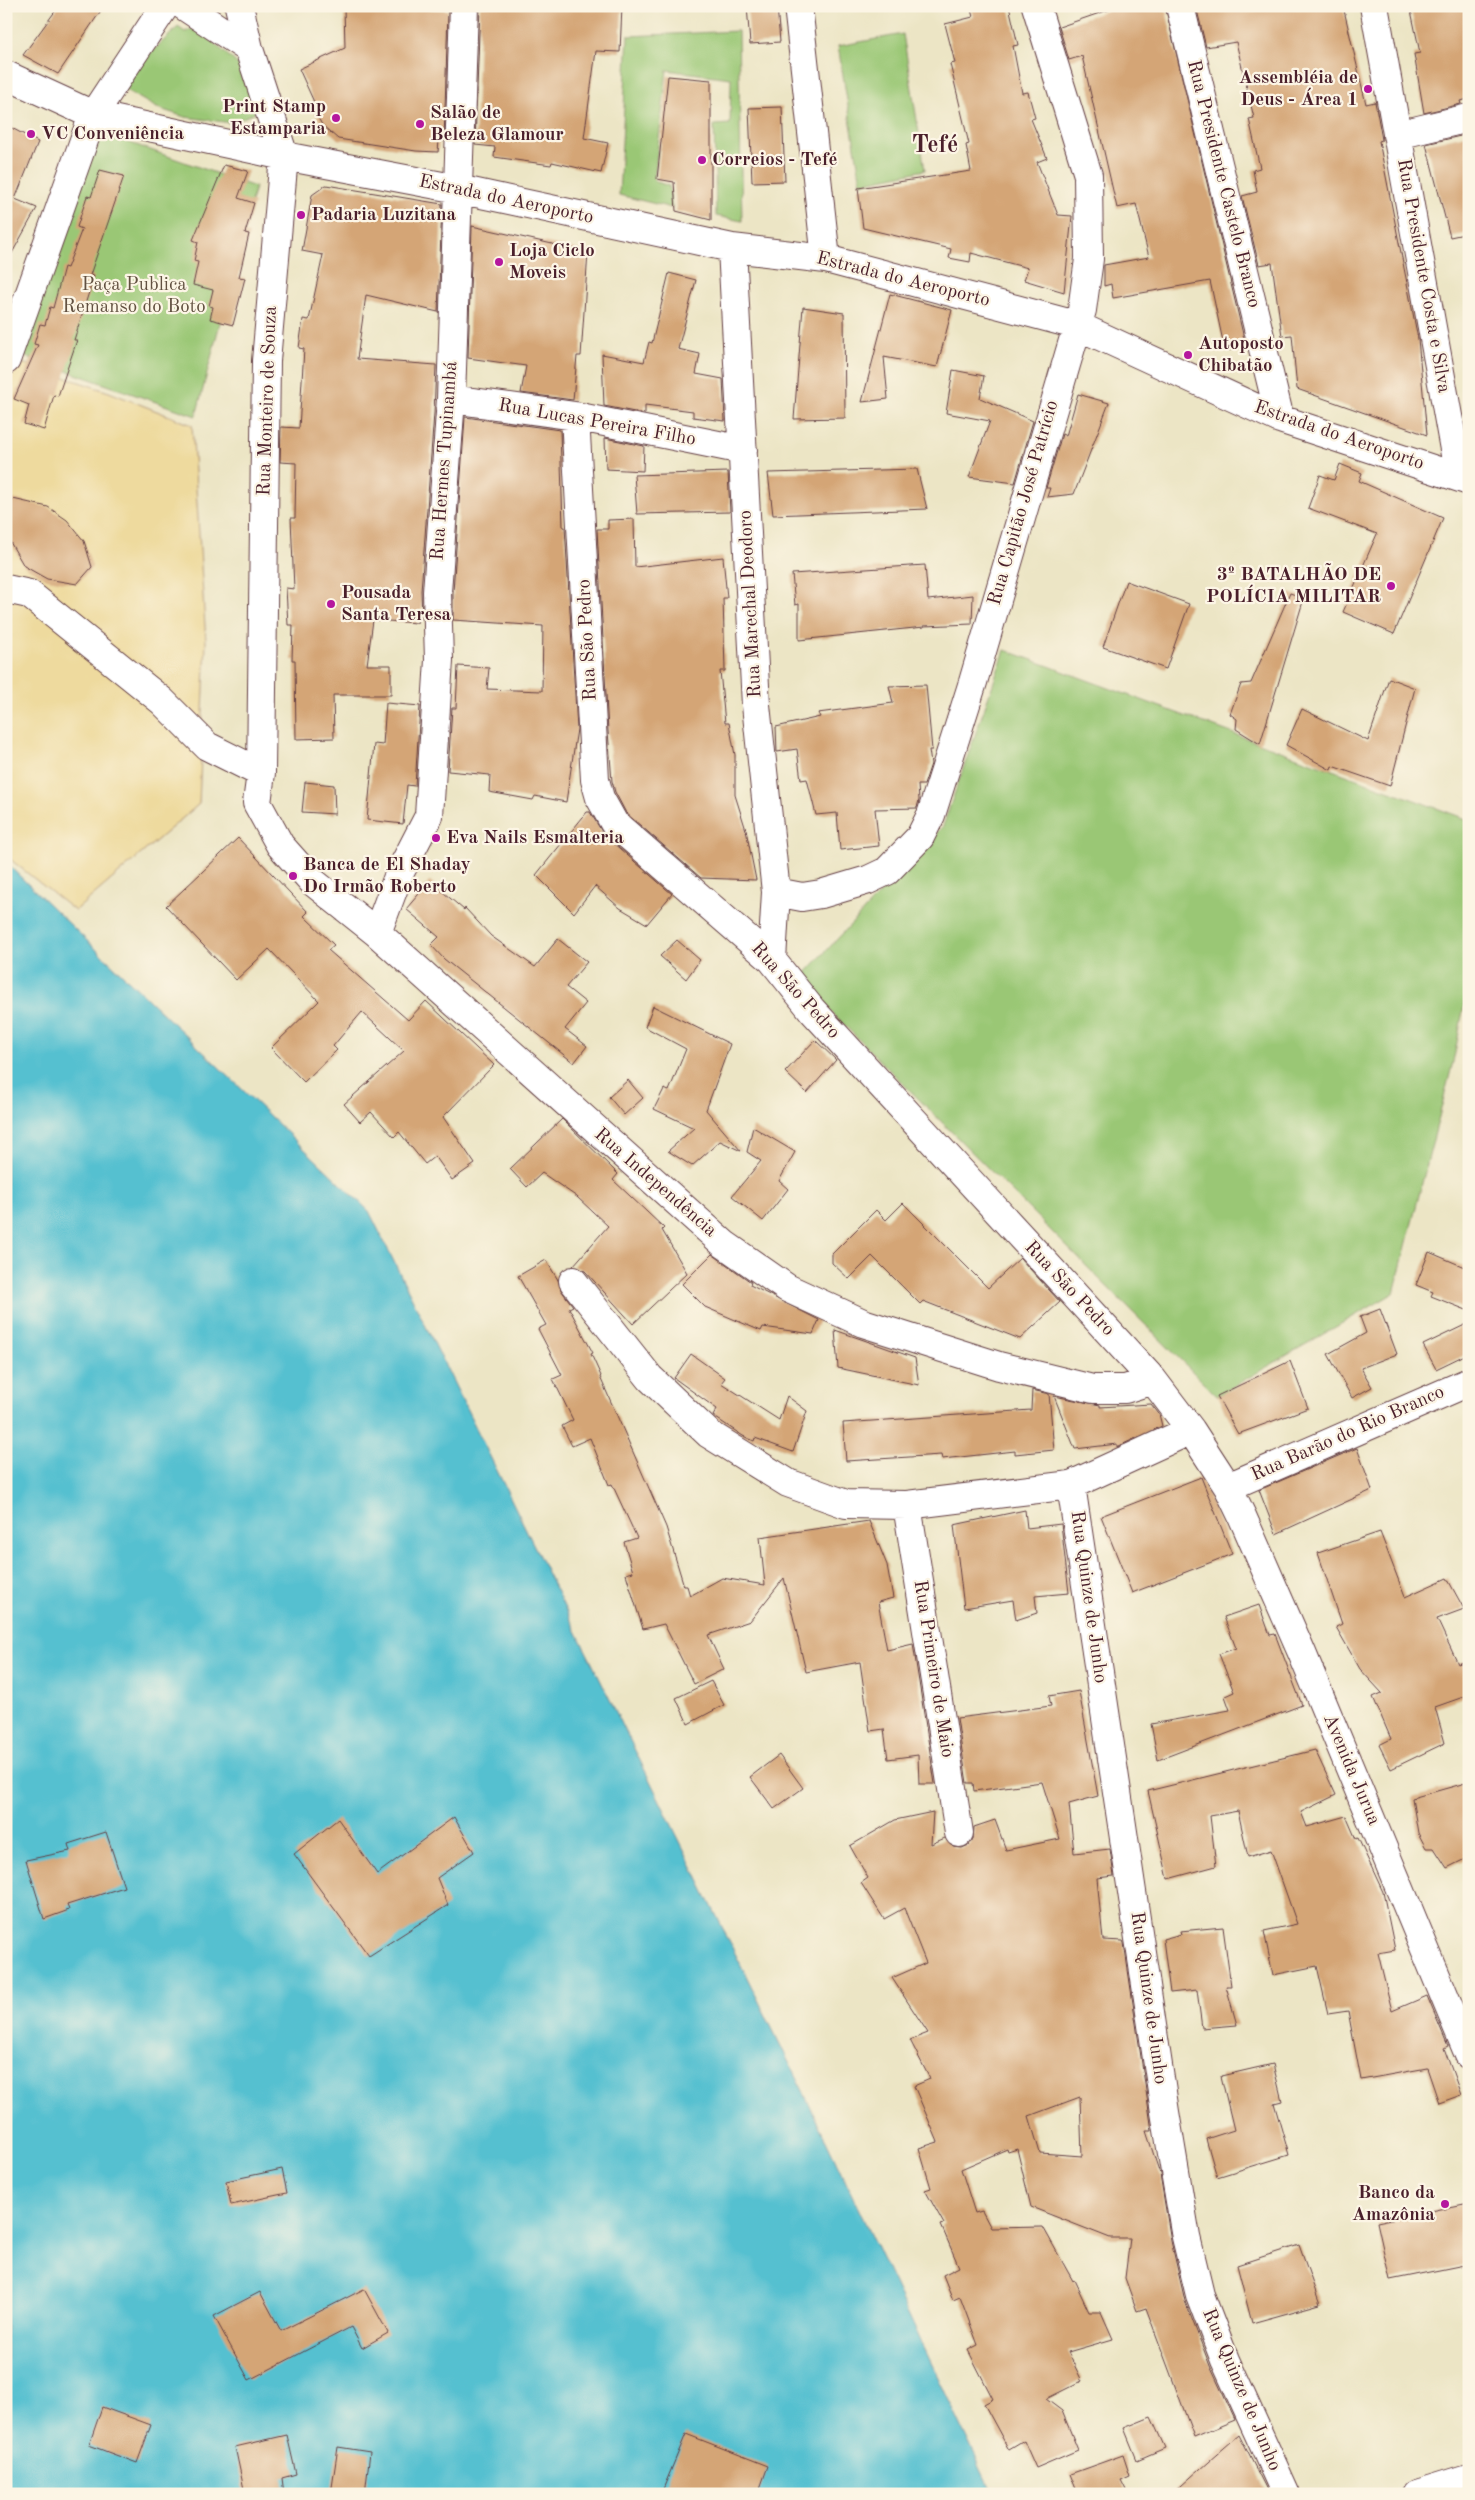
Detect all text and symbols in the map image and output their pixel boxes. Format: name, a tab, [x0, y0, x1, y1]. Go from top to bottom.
street label: Rua Presidente Castelo Branco	[1183, 58, 1263, 310]
place label: Assembléia de Deus - Área 1	[1239, 69, 1358, 110]
marker: Assembléia de Deus - Área 1	[1362, 83, 1374, 95]
place label: Print Stamp Estamparia	[222, 98, 326, 139]
place label: Salão de Beleza Glamour	[430, 104, 564, 145]
marker: Print Stamp Estamparia	[330, 112, 342, 124]
marker: Salão de Beleza Glamour	[414, 118, 426, 130]
place label: VC Conveniência	[41, 125, 184, 144]
marker: VC Conveniência	[25, 128, 37, 140]
district label: Tefé	[912, 134, 958, 158]
place label: Correios - Tefé	[712, 151, 838, 170]
marker: Correios - Tefé	[696, 154, 708, 166]
street label: Rua Presidente Costa e Silva	[1393, 157, 1453, 395]
street label: Estrada do Aeroporto	[417, 172, 595, 228]
place label: Padaria Luzitana	[311, 206, 457, 225]
marker: Padaria Luzitana	[295, 209, 307, 221]
place label: Loja Ciclo Moveis	[509, 242, 595, 283]
street label: Estrada do Aeroporto	[814, 249, 992, 311]
marker: Loja Ciclo Moveis	[493, 256, 505, 268]
park label: Paça Publica Remanso do Boto	[62, 276, 206, 317]
street label: Rua Monteiro de Souza	[255, 305, 281, 496]
place label: Autoposto Chibatão	[1198, 335, 1284, 376]
marker: Autoposto Chibatão	[1182, 349, 1194, 361]
street label: Rua Hermes Tupinambá	[429, 360, 461, 561]
street label: Rua Lucas Pereira Filho	[497, 396, 697, 450]
street label: Rua Capitão José Patrício	[986, 398, 1062, 608]
street label: Estrada do Aeroporto	[1252, 398, 1426, 474]
street label: Rua Marechal Deodoro	[737, 509, 765, 699]
place label: 3º BATALHÃO DE POLÍCIA MILITAR	[1206, 562, 1381, 607]
street label: Rua São Pedro	[575, 579, 601, 701]
marker: 3º BATALHÃO DE POLÍCIA MILITAR	[1385, 580, 1397, 592]
place label: Pousada Santa Teresa	[341, 584, 452, 625]
marker: Pousada Santa Teresa	[325, 598, 337, 610]
place label: Eva Nails Esmalteria	[446, 829, 624, 848]
marker: Eva Nails Esmalteria	[430, 832, 442, 844]
place label: Banca de El Shaday Do Irmão Roberto	[303, 856, 471, 897]
marker: Banca de El Shaday Do Irmão Roberto	[287, 870, 299, 882]
street label: Rua São Pedro	[747, 939, 843, 1043]
street label: Rua Independência	[590, 1125, 720, 1242]
street label: Rua São Pedro	[1020, 1238, 1118, 1340]
street label: Rua Barão do Rio Branco	[1249, 1383, 1447, 1485]
street label: Rua Quinze de Junho	[1066, 1509, 1110, 1685]
street label: Rua Primeiro de Maio	[910, 1579, 956, 1759]
street label: Avenida Jurua	[1319, 1712, 1383, 1829]
street label: Rua Quinze de Junho	[1126, 1910, 1170, 2086]
place label: Banco da Amazônia	[1352, 2184, 1435, 2225]
marker: Banco da Amazônia	[1439, 2198, 1451, 2210]
street label: Rua Quinze de Junho	[1198, 2306, 1284, 2474]

